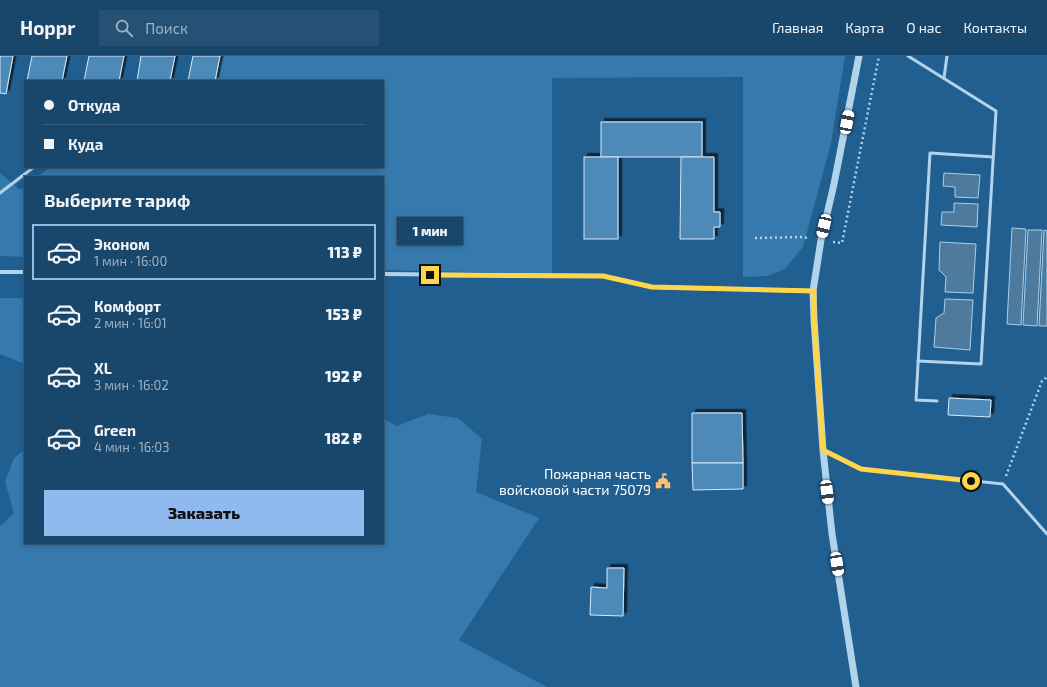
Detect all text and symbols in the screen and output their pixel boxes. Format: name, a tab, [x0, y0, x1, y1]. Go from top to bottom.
search box	[99, 10, 379, 46]
text: Hoppr	[20, 16, 75, 39]
icon: search	[113, 17, 135, 39]
text: Поиск	[145, 19, 188, 37]
text: Главная	[772, 19, 823, 36]
text: Карта	[845, 19, 884, 36]
text: О нас	[906, 19, 942, 36]
text: Контакты	[964, 19, 1027, 36]
text: Откуда	[68, 96, 120, 114]
car	[839, 109, 855, 135]
text: Куда	[68, 135, 103, 153]
text: Выберите тариф	[44, 189, 190, 211]
car	[815, 213, 833, 239]
callout: 1 мин	[397, 217, 463, 245]
text: 1 мин	[412, 223, 448, 239]
icon: car	[46, 234, 82, 270]
text: Эконом	[94, 235, 150, 253]
text: 113 ₽	[327, 243, 362, 261]
text: 1 мин · 16:00	[94, 253, 167, 269]
route end	[421, 266, 439, 284]
icon: car	[46, 296, 82, 332]
text: Комфорт	[94, 297, 161, 315]
text: 153 ₽	[326, 305, 362, 323]
text: 2 мин · 16:01	[94, 315, 167, 331]
icon: car	[46, 358, 82, 394]
text: XL	[94, 359, 112, 377]
text: 192 ₽	[325, 367, 362, 385]
text: 3 мин · 16:02	[94, 377, 169, 393]
icon: car	[46, 420, 82, 456]
text: Green	[94, 421, 136, 439]
text: 182 ₽	[325, 429, 362, 447]
text: 4 мин · 16:03	[94, 439, 169, 455]
place label: Пожарная часть войсковой части 75079	[499, 465, 651, 498]
public building icon: Пожарная часть войсковой части 75079	[654, 472, 672, 490]
route start	[962, 472, 980, 490]
car	[820, 479, 834, 505]
button: Заказать	[44, 490, 364, 536]
car	[829, 551, 845, 577]

